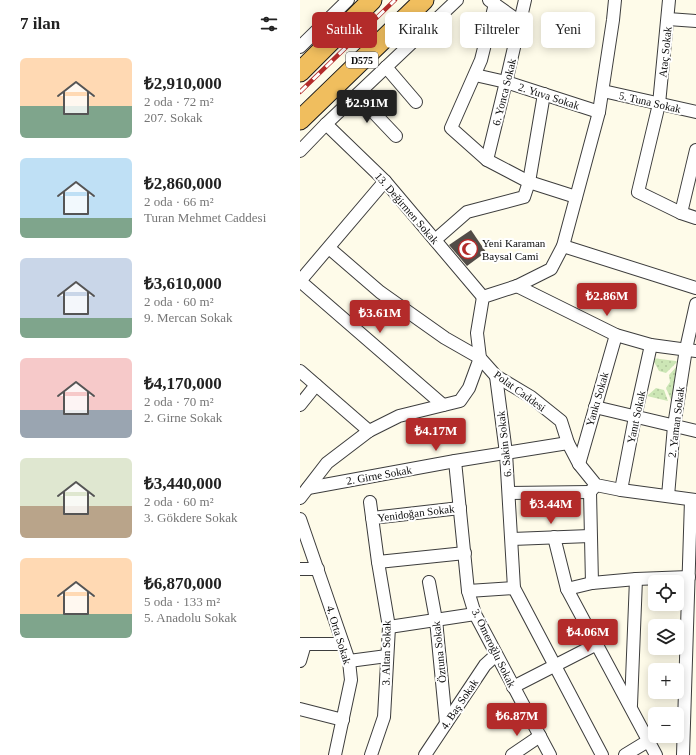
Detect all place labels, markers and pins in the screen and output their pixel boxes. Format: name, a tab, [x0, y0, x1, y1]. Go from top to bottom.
pin: ₺2.91M	[334, 90, 400, 124]
place label: Yeni Karaman Baysal Cami	[482, 237, 546, 262]
mosque icon: Yeni Karaman Baysal Cami	[457, 238, 479, 260]
pin: ₺2.86M	[574, 283, 640, 317]
pin: ₺3.61M	[347, 300, 413, 334]
pin: ₺4.17M	[403, 418, 469, 452]
pin: ₺3.44M	[518, 491, 584, 525]
pin: ₺4.06M	[555, 619, 621, 653]
pin: ₺6.87M	[484, 703, 550, 737]

